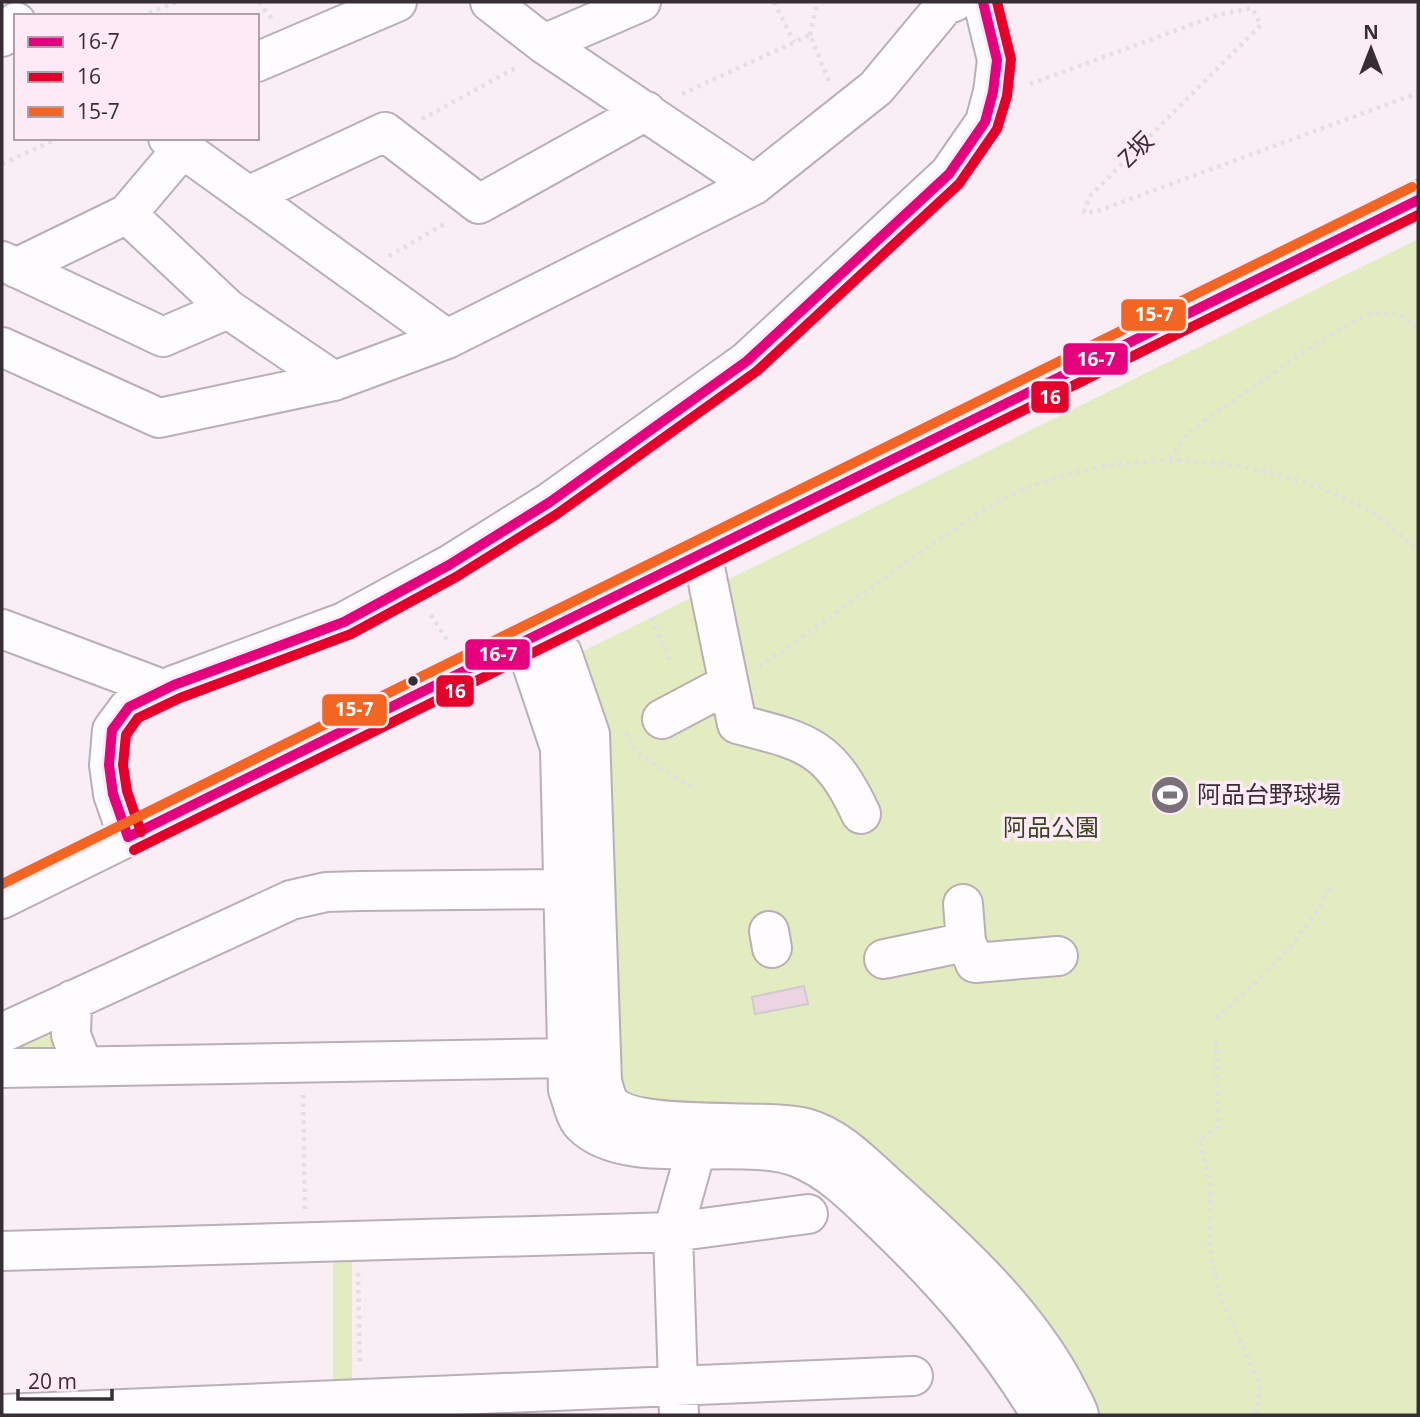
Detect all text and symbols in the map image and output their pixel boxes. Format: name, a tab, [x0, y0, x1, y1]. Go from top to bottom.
legend	[14, 14, 259, 140]
north arrow	[1336, 14, 1406, 84]
text: N	[1363, 19, 1379, 45]
text: 16-7	[77, 27, 120, 55]
text: 16	[77, 62, 101, 90]
text: 15-7	[77, 97, 120, 125]
street label: Z坂	[1110, 124, 1160, 174]
line badge: 15-7	[1120, 298, 1187, 332]
text: 15-7	[1135, 301, 1173, 327]
line badge: 16-7	[1062, 342, 1129, 376]
text: 16-7	[1077, 346, 1115, 372]
line badge: 16	[1030, 380, 1070, 414]
text: 16	[1039, 384, 1061, 410]
line badge: 16-7	[464, 638, 531, 671]
text: 16-7	[479, 641, 517, 667]
unlabelled marker	[406, 674, 420, 688]
line badge: 16	[435, 674, 475, 708]
text: 16	[444, 678, 466, 704]
line badge: 15-7	[321, 693, 388, 727]
text: 15-7	[335, 696, 373, 722]
sports icon: 阿品台野球場	[1149, 774, 1191, 816]
place label: 阿品台野球場	[1197, 777, 1341, 810]
park label: 阿品公園	[1003, 810, 1099, 843]
scale bar	[18, 1358, 112, 1402]
text: 20 m	[28, 1367, 77, 1395]

